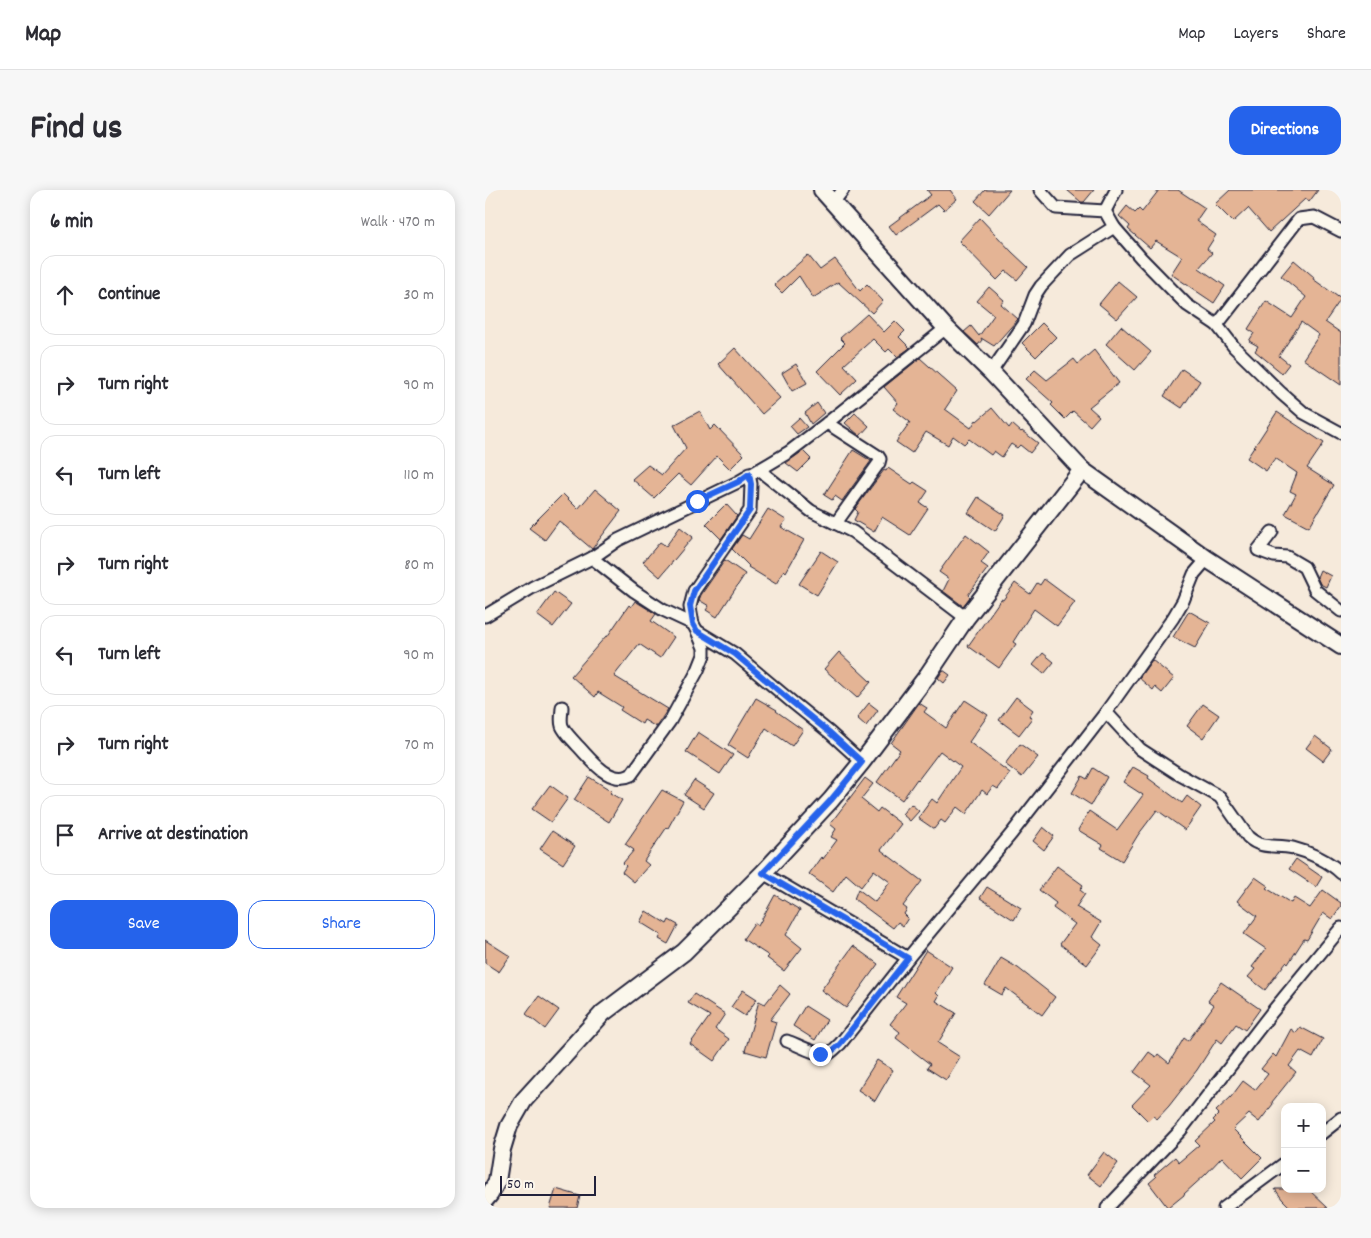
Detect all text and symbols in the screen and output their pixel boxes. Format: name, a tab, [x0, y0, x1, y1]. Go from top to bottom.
text: Map	[25, 18, 61, 52]
text: Map	[1178, 22, 1205, 47]
text: Layers	[1233, 22, 1279, 47]
text: Share	[1307, 22, 1346, 47]
text: Find us	[30, 105, 122, 155]
button: Directions	[1229, 106, 1341, 155]
text: 6 min	[50, 208, 93, 238]
text: Walk · 470 m	[361, 211, 435, 234]
icon: ahead	[51, 281, 79, 309]
text: Continue	[98, 282, 160, 309]
text: 30 m	[404, 284, 434, 307]
icon: right	[51, 371, 79, 399]
text: Turn right	[98, 372, 169, 399]
text: 90 m	[403, 374, 434, 397]
icon: left	[51, 461, 79, 489]
text: Turn left	[98, 462, 161, 489]
text: 110 m	[404, 464, 434, 487]
route start	[686, 490, 709, 513]
icon: right	[51, 551, 79, 579]
text: Turn right	[98, 552, 169, 579]
text: 80 m	[404, 554, 434, 577]
icon: left	[51, 641, 79, 669]
text: Turn left	[98, 642, 161, 669]
text: 90 m	[403, 644, 434, 667]
icon: right	[51, 731, 79, 759]
text: Turn right	[98, 732, 169, 759]
text: 70 m	[404, 734, 434, 757]
icon: arrive	[51, 821, 79, 849]
text: Arrive at destination	[98, 822, 248, 849]
button: Save	[50, 900, 238, 949]
button: Share	[248, 900, 435, 949]
route end	[809, 1043, 832, 1066]
map controls	[1281, 1103, 1326, 1193]
button: +	[1281, 1103, 1326, 1148]
button: −	[1281, 1148, 1326, 1193]
scale bar	[500, 1173, 596, 1196]
text: 50 m	[507, 1175, 534, 1195]

